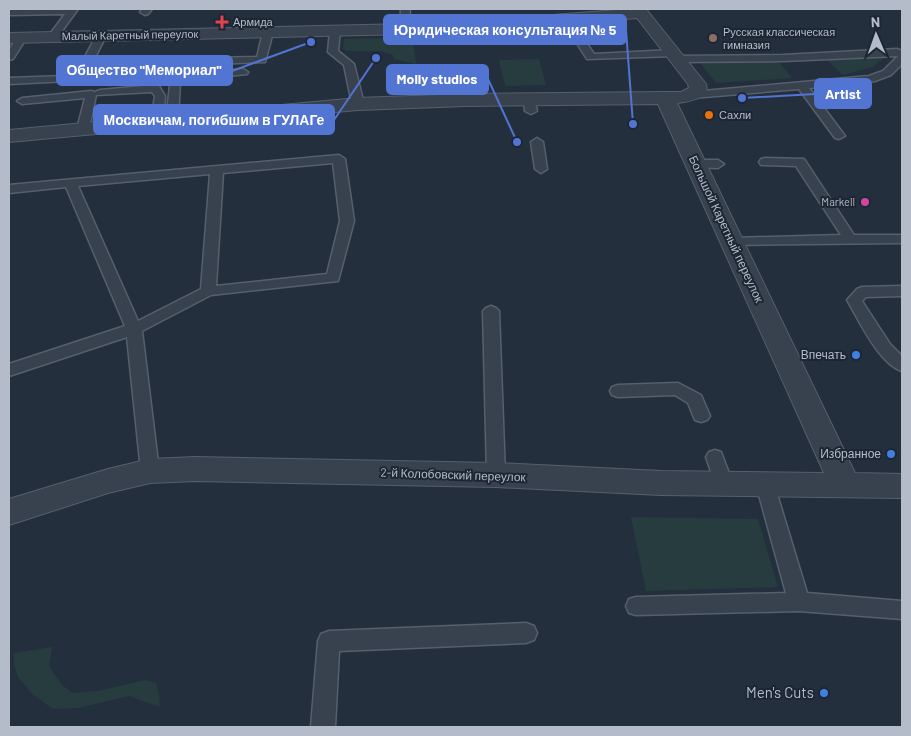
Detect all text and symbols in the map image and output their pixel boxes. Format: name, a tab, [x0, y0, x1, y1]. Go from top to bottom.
north arrow	[851, 10, 901, 60]
text: N	[871, 13, 880, 30]
marker: Армида	[215, 15, 229, 29]
place label: Армида	[233, 15, 274, 28]
callout: Юридическая консультация № 5	[384, 15, 626, 44]
text: Юридическая консультация № 5	[394, 21, 617, 38]
place label: Русская классическая гимназия	[723, 25, 835, 51]
street label: Малый Каретный переулок	[62, 27, 199, 42]
marker: Русская классическая гимназия	[707, 32, 719, 44]
callout: Общество "Мемориал"	[57, 56, 232, 85]
text: Общество "Мемориал"	[66, 61, 222, 78]
callout: Molly studios	[387, 65, 488, 94]
text: Molly studios	[397, 70, 477, 87]
callout: Artist	[815, 79, 871, 108]
text: Artist	[825, 85, 861, 102]
callout: Москвичам, погибшим в ГУЛАГе	[94, 105, 334, 134]
place label: Сахли	[719, 108, 751, 121]
marker: Сахли	[703, 109, 715, 121]
text: Москвичам, погибшим в ГУЛАГе	[104, 111, 325, 128]
street label: Большой Каретный переулок	[686, 153, 768, 305]
place label: Markell	[821, 195, 855, 208]
marker: Markell	[859, 196, 871, 208]
place label: Впечать	[801, 347, 846, 361]
marker: Впечать	[850, 349, 862, 361]
place label: Избранное	[820, 446, 881, 461]
marker: Избранное	[885, 448, 897, 460]
street label: 2-й Колобовский переулок	[380, 464, 527, 485]
place label: Men's Cuts	[746, 683, 814, 701]
marker: Men's Cuts	[818, 687, 830, 699]

